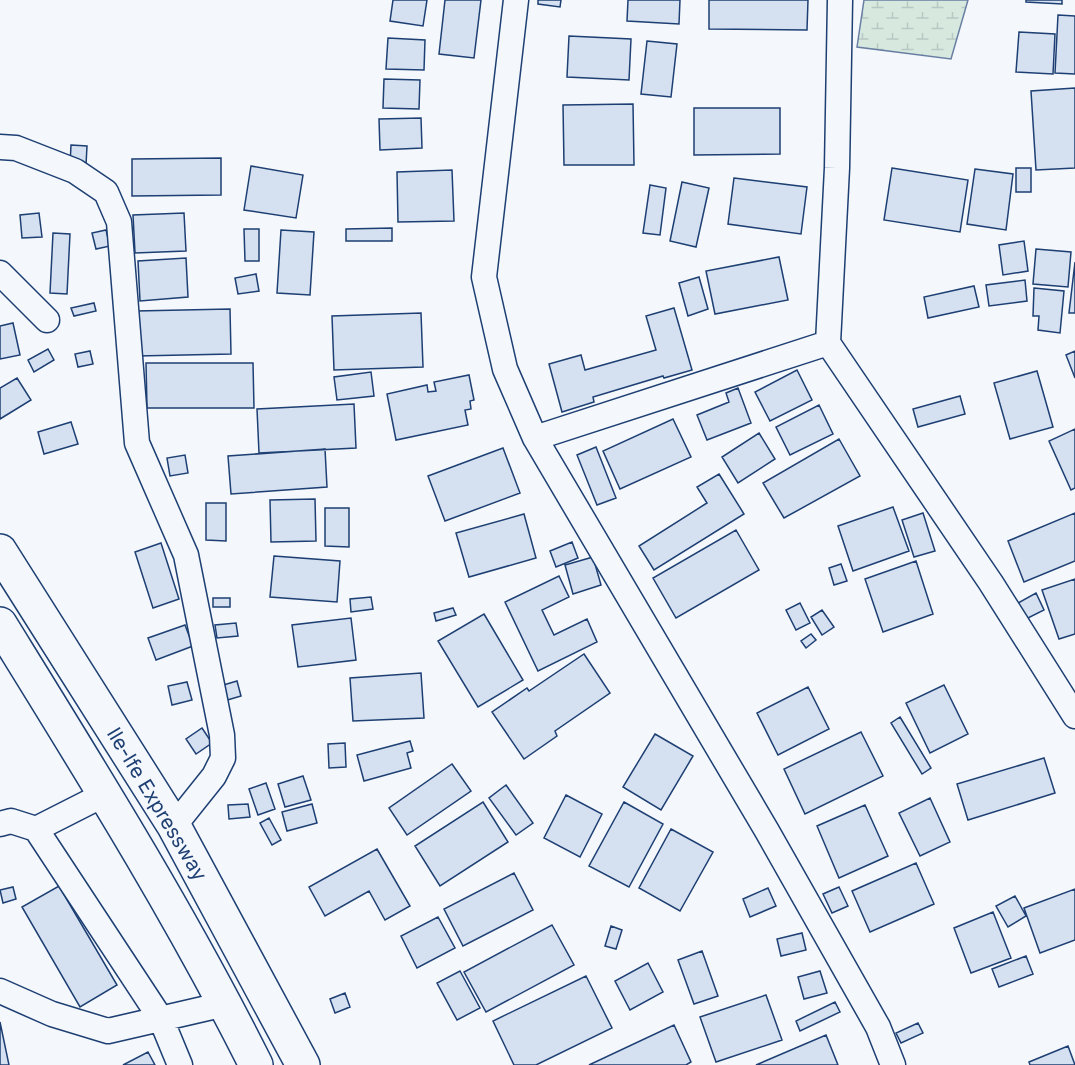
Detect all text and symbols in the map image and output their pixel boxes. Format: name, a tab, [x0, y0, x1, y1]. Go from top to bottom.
street label: Ile-Ife Expressway	[102, 723, 212, 885]

